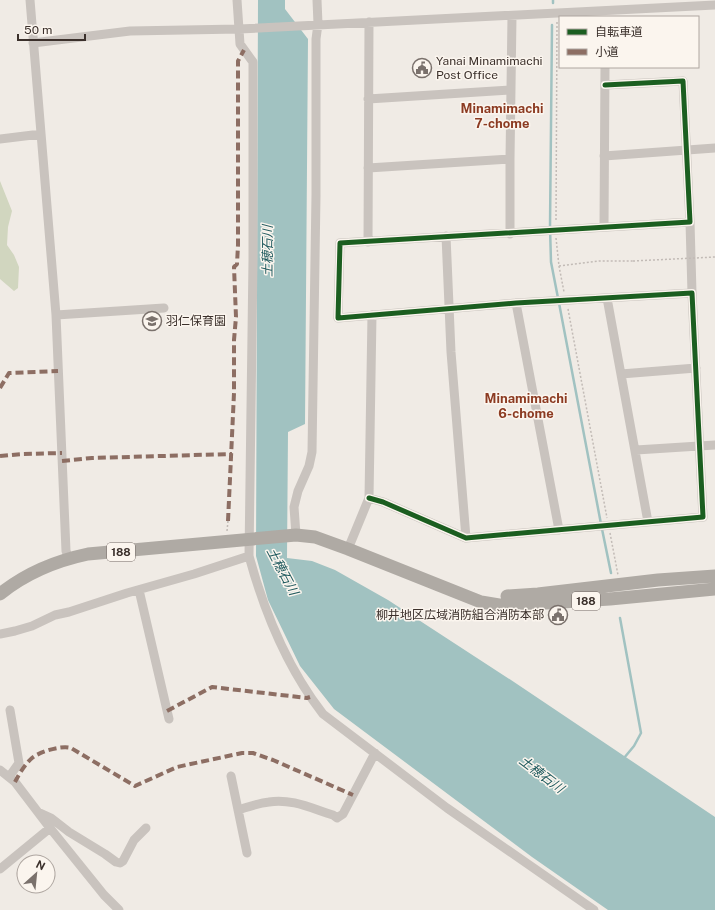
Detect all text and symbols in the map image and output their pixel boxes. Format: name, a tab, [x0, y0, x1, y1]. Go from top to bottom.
scale bar	[18, 16, 85, 42]
legend	[559, 16, 699, 68]
text: 50 m	[24, 23, 52, 37]
text: 自転車道	[595, 25, 643, 39]
text: 小道	[595, 45, 619, 59]
place label: Yanai Minamimachi Post Office	[436, 54, 543, 82]
public building icon: Yanai Minamimachi Post Office	[411, 57, 433, 79]
district label: Minamimachi 7-chome	[461, 101, 543, 131]
water label: 土穂石川	[260, 223, 275, 277]
school or university icon: 羽仁保育園	[141, 310, 163, 332]
place label: 羽仁保育園	[166, 314, 226, 328]
district label: Minamimachi 6-chome	[485, 391, 567, 421]
road number: 188	[107, 543, 135, 561]
water label: 土穂石川	[264, 545, 302, 599]
road number: 188	[572, 592, 600, 610]
public building icon: 柳井地区広域消防組合消防本部	[547, 604, 569, 626]
place label: 柳井地区広域消防組合消防本部	[376, 608, 544, 622]
water label: 土穂石川	[516, 753, 569, 797]
north arrow	[16, 854, 56, 894]
text: N	[34, 858, 47, 872]

